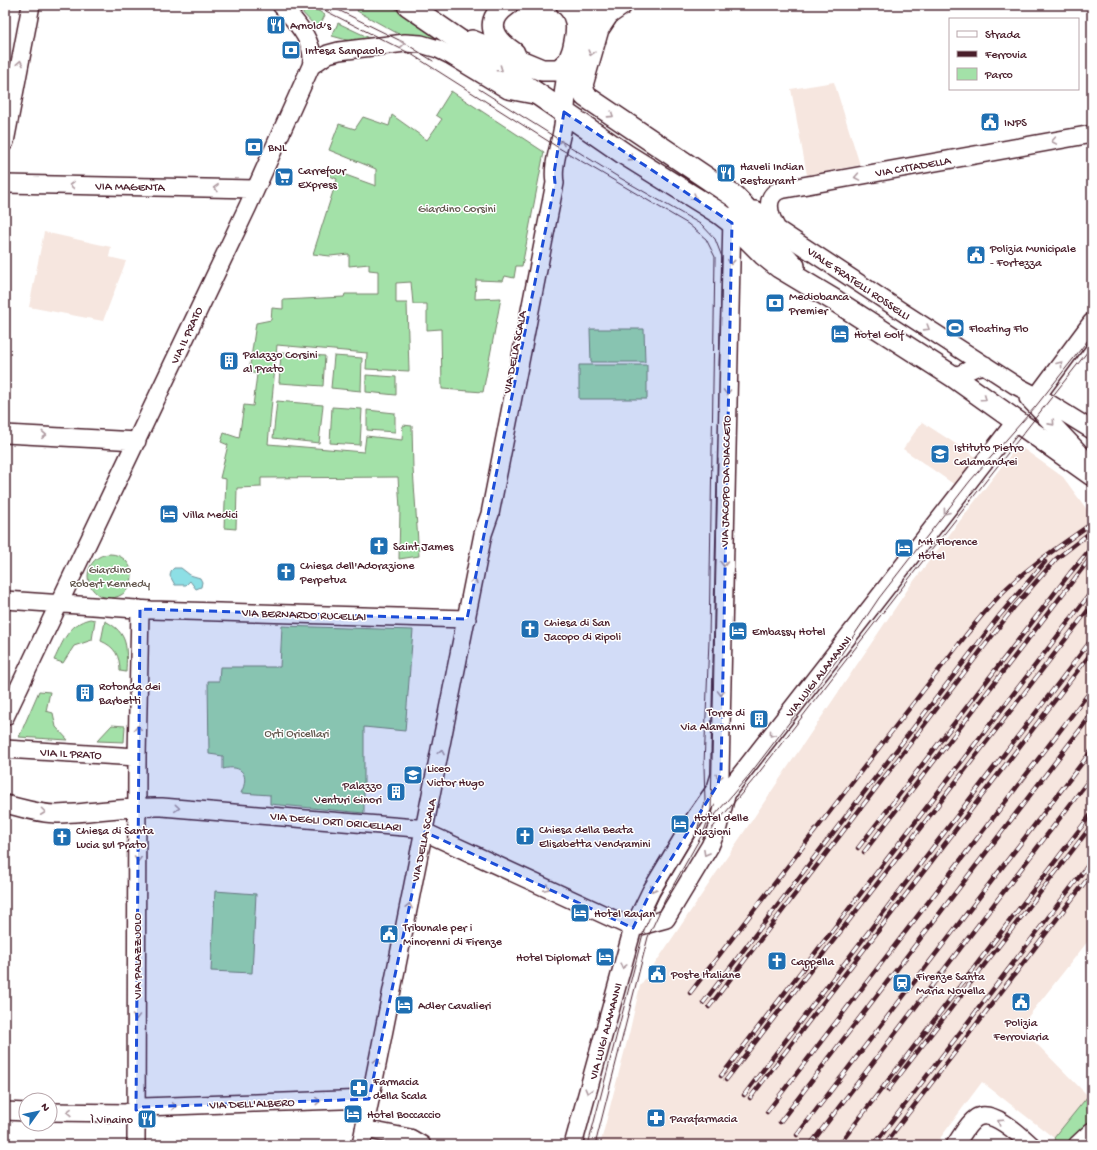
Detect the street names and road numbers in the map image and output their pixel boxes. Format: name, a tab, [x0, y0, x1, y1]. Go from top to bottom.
street label: VIA CITTADELLA	[874, 154, 953, 182]
street label: VIA MAGENTA	[94, 180, 166, 196]
street label: VIALE FRATELLI ROSSELLI	[803, 244, 912, 324]
street label: VIA IL PRATO	[168, 305, 207, 368]
street label: VIA DELLA SCALA	[501, 309, 531, 396]
street label: VIA JACOPO DA DIACCETO	[719, 415, 735, 548]
street label: VIA BERNARDO RUCELLAI	[241, 607, 366, 625]
street label: VIA LUIGI ALAMANNI	[783, 634, 856, 722]
street label: VIA IL PRATO	[39, 746, 102, 764]
street label: VIA DELLA SCALA	[409, 797, 441, 884]
street label: VIA DEGLI ORTI ORICELLARI	[269, 810, 402, 836]
street label: VIA PALAZZUOLO	[132, 913, 146, 1000]
street label: VIA LUIGI ALAMANNI	[587, 982, 627, 1082]
street label: VIA DELL'ALBERO	[208, 1097, 295, 1114]

